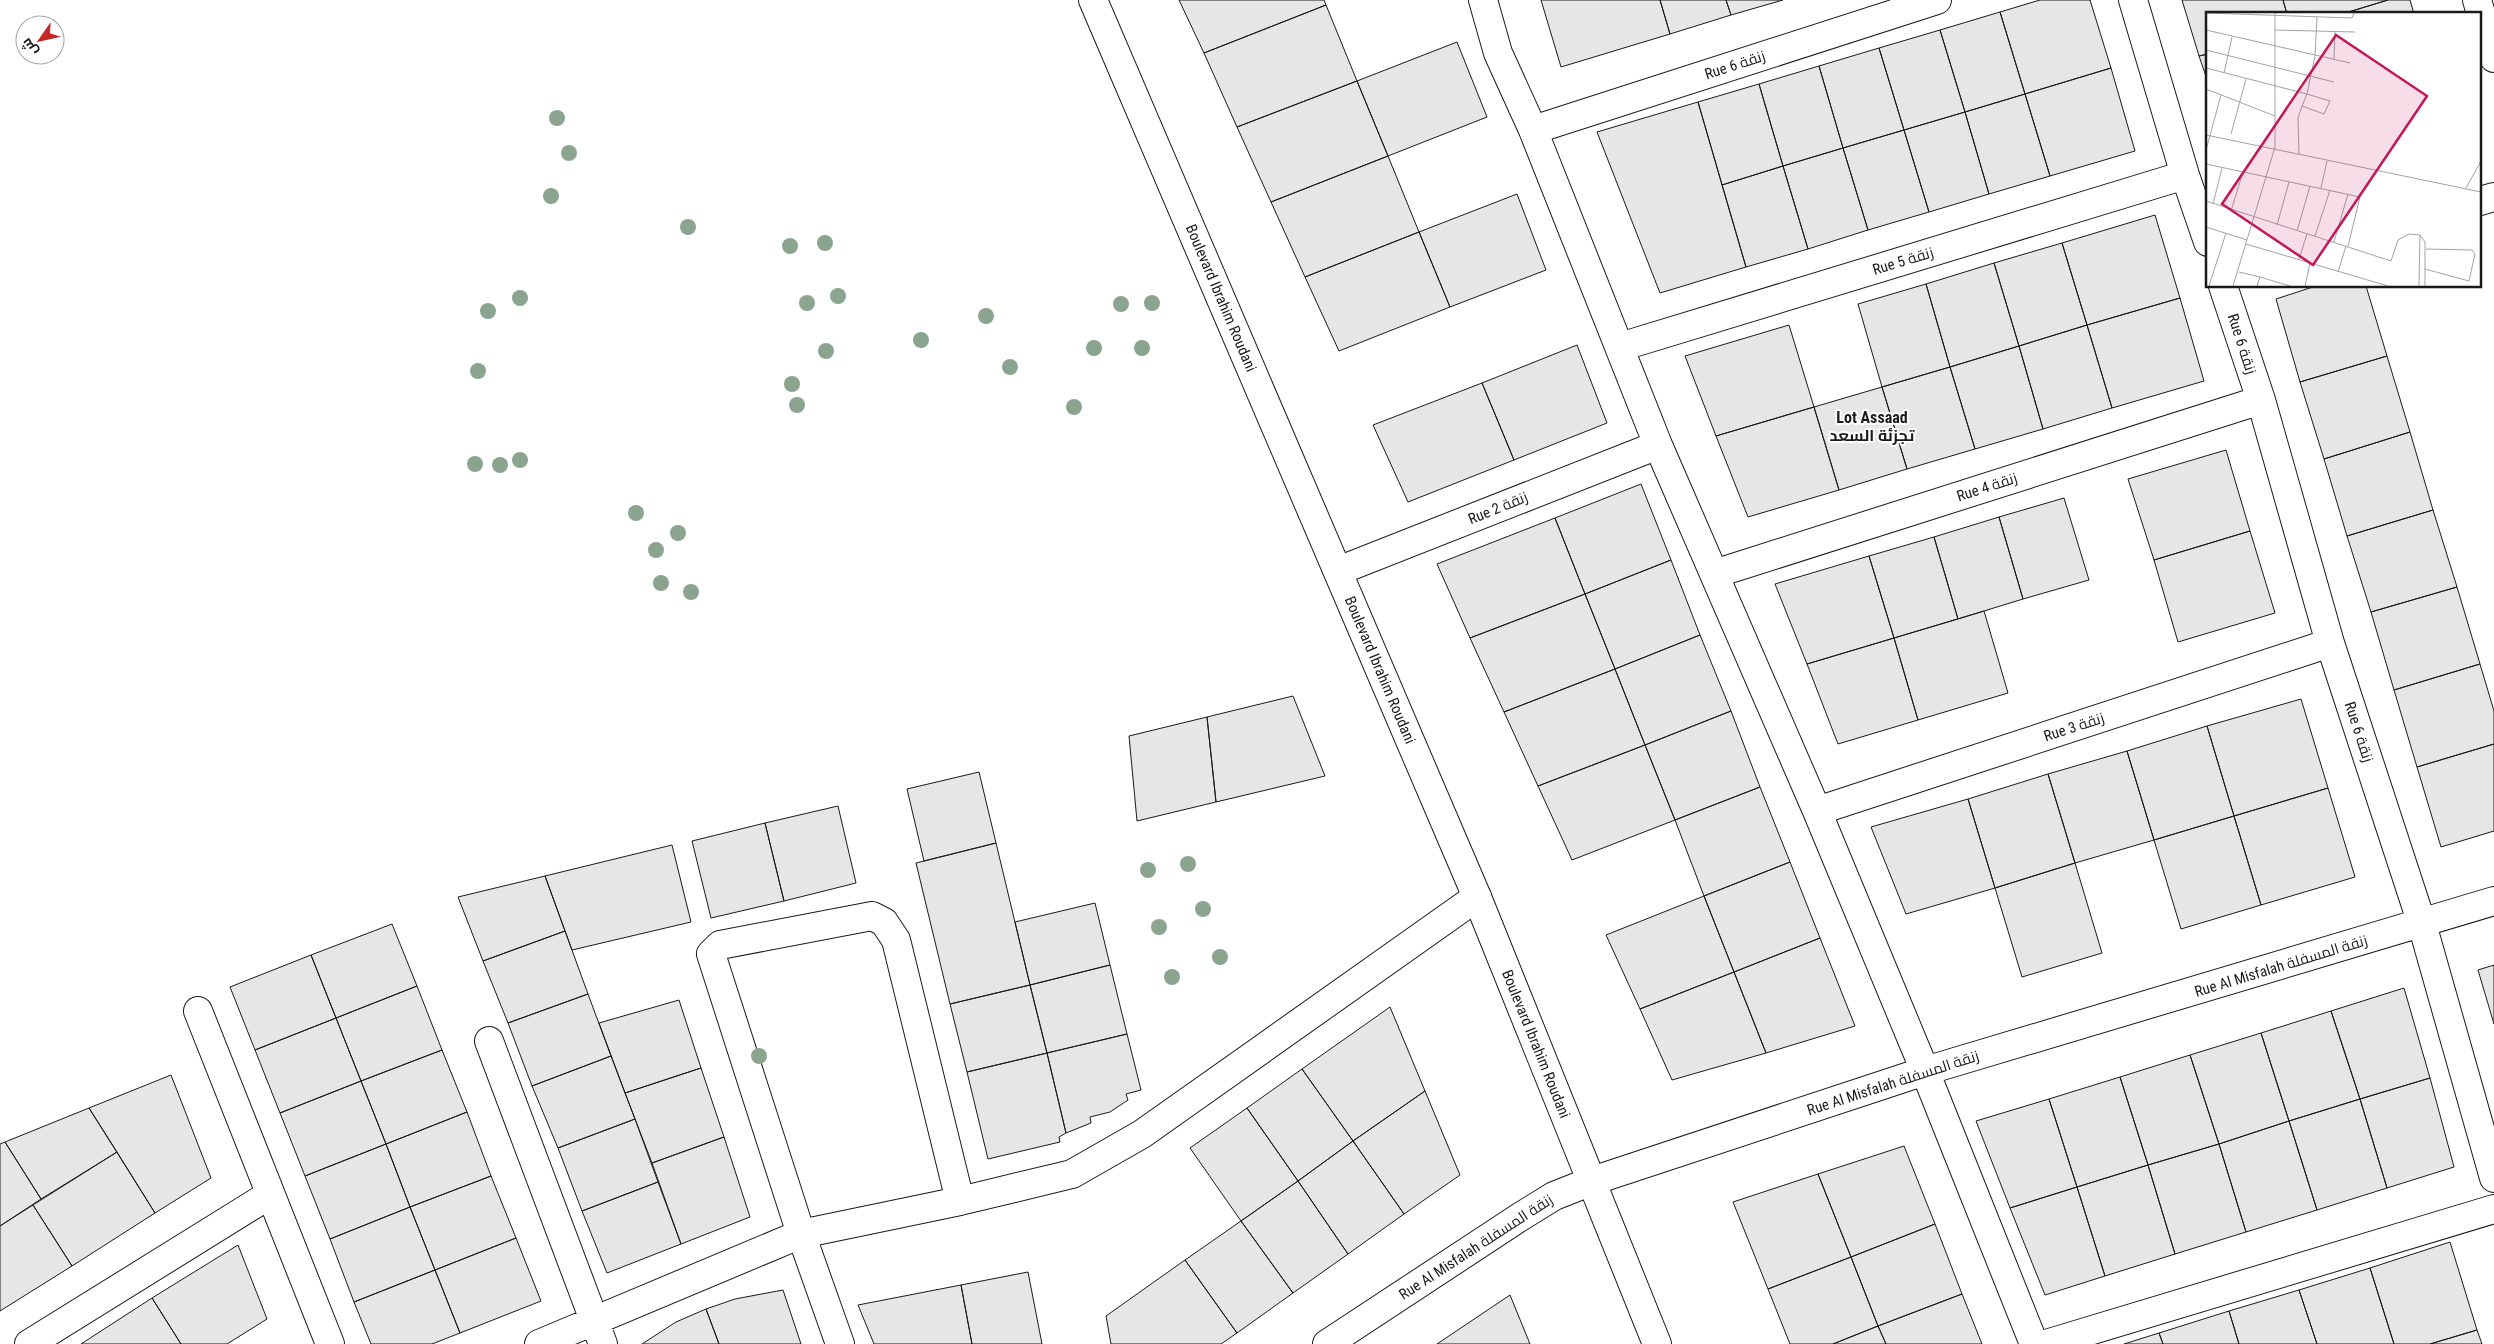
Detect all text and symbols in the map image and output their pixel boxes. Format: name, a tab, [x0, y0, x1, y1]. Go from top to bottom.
inset map	[2206, 12, 2482, 288]
north arrow	[15, 15, 65, 65]
text: ش	[18, 35, 42, 59]
street label: Rue 6 زنقة	[1702, 47, 1768, 83]
street label: Boulevard Ibrahim Roudani	[1182, 222, 1260, 374]
street label: Rue 5 زنقة	[1870, 243, 1936, 279]
street label: Rue 6 زنقة	[2224, 311, 2260, 377]
district label: Lot Assaad تجزئة السعد	[1830, 408, 1916, 445]
street label: Rue 4 زنقة	[1954, 469, 2020, 505]
street label: Rue 2 زنقة	[1466, 488, 1530, 528]
street label: Boulevard Ibrahim Roudani	[1341, 594, 1419, 746]
street label: Rue 6 زنقة	[2341, 699, 2377, 765]
street label: Rue 3 زنقة	[2041, 709, 2107, 745]
street label: Rue Al Misfalah زنقة المسفلة	[2192, 931, 2370, 1001]
street label: Boulevard Ibrahim Roudani	[1498, 967, 1574, 1121]
street label: Rue Al Misfalah زنقة المسفلة	[1805, 1047, 1981, 1119]
street label: Rue Al Misfalah زنقة المسفلة	[1396, 1190, 1556, 1304]

